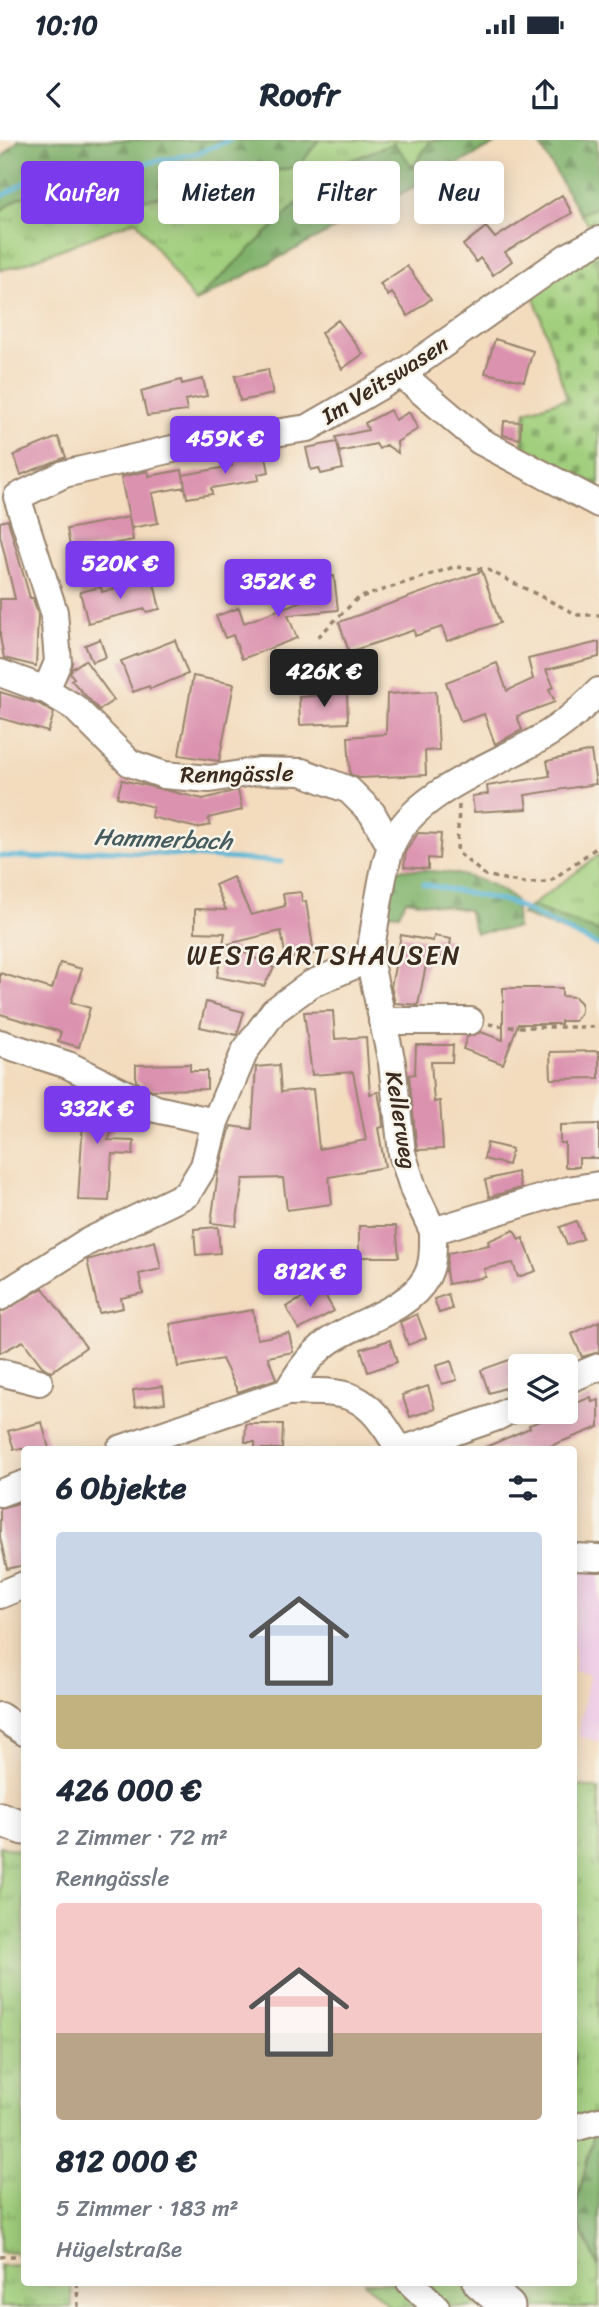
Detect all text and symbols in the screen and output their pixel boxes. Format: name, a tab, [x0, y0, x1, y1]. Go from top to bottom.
text: 10:10	[35, 2, 98, 48]
text: Roofr	[260, 66, 339, 123]
icon: back	[35, 76, 73, 114]
icon: share	[526, 76, 564, 114]
chip: Kaufen	[21, 161, 144, 224]
chip: Mieten	[158, 161, 279, 224]
chip: Filter	[293, 161, 400, 224]
chip: Neu	[414, 161, 504, 224]
street label: Im Veitswasen	[312, 324, 458, 436]
pin: 459K €	[168, 416, 282, 476]
text: 459K €	[186, 418, 264, 459]
pin: 520K €	[63, 542, 177, 601]
text: 520K €	[81, 543, 159, 584]
pin: 352K €	[221, 560, 335, 619]
text: 352K €	[240, 561, 316, 602]
pin: 426K €	[267, 650, 381, 709]
text: 426K €	[286, 651, 362, 692]
street label: Renngässle	[180, 753, 294, 795]
water label: Hammerbach	[93, 816, 235, 862]
district label: WESTGARTSHAUSEN	[187, 932, 461, 978]
street label: Kellerweg	[373, 1068, 429, 1172]
pin: 332K €	[40, 1086, 154, 1146]
text: 332K €	[60, 1088, 134, 1129]
pin: 812K €	[253, 1250, 367, 1309]
text: 812K €	[274, 1251, 346, 1292]
map controls	[508, 1354, 578, 1424]
button: layers	[508, 1354, 578, 1424]
text: 6 Objekte	[56, 1461, 186, 1515]
icon: filters	[504, 1469, 542, 1507]
icon: home	[236, 1578, 362, 1704]
text: 426 000 €	[56, 1763, 202, 1817]
text: 2 Zimmer · 72 m²	[56, 1817, 228, 1858]
text: Renngässle	[56, 1858, 169, 1899]
icon: home	[236, 1949, 362, 2075]
text: 812 000 €	[56, 2134, 197, 2188]
text: 5 Zimmer · 183 m²	[56, 2188, 239, 2229]
text: Hügelstraße	[56, 2229, 182, 2270]

